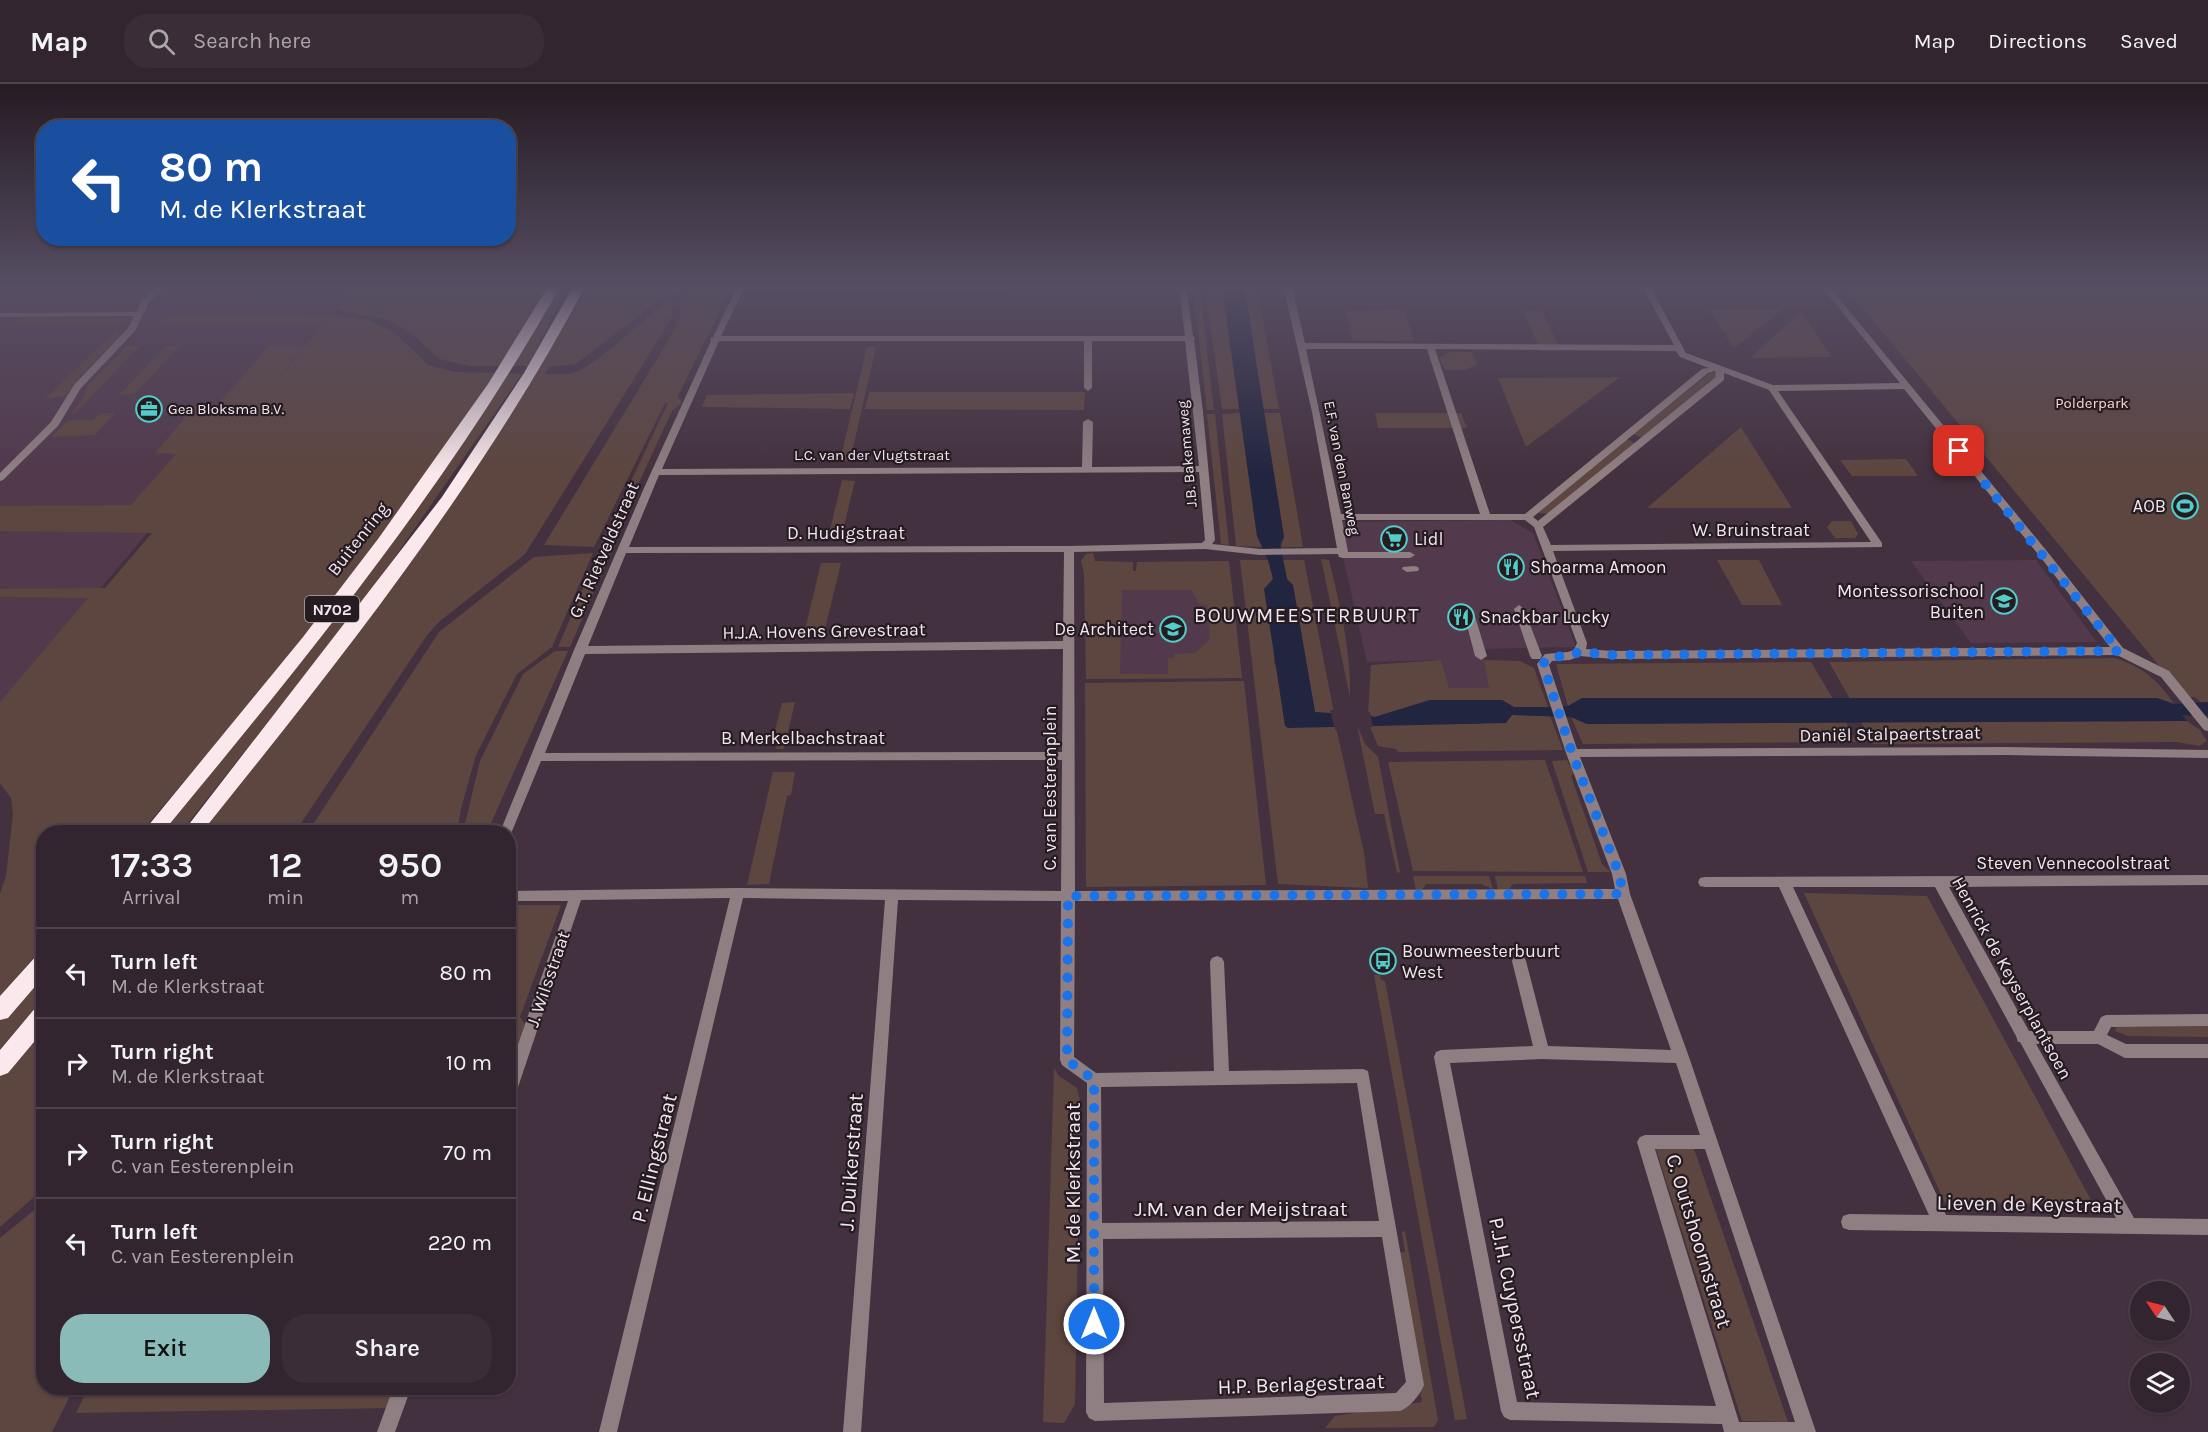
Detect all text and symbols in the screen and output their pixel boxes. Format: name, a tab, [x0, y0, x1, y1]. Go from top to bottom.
search box	[124, 14, 544, 68]
text: Map	[30, 25, 88, 58]
icon: search	[145, 25, 178, 58]
text: Search here	[193, 28, 311, 54]
text: Map	[1914, 29, 1955, 53]
text: Directions	[1988, 29, 2087, 53]
text: Saved	[2120, 29, 2178, 53]
text: 80 m	[159, 142, 263, 192]
icon: left	[60, 144, 138, 222]
text: M. de Klerkstraat	[159, 193, 366, 225]
office icon: Gea Bloksma B.V.	[134, 394, 164, 424]
park label: Polderpark	[2055, 394, 2129, 412]
street label: J.B. Bakemaweg	[1173, 399, 1201, 508]
street label: E.F. van den Banweg	[1320, 399, 1364, 537]
place label: Gea Bloksma B.V.	[168, 400, 285, 418]
pin	[1933, 425, 1984, 476]
icon: arrive	[1942, 434, 1975, 467]
street label: L.C. van der Vlugtstraat	[794, 446, 950, 464]
street label: G.T. Rietveldstraat	[564, 478, 644, 622]
sports icon: AOB	[2170, 491, 2200, 521]
place label: AOB	[2133, 495, 2166, 517]
street label: Buitenring	[322, 498, 394, 580]
street label: W. Bruinstraat	[1692, 519, 1810, 541]
street label: D. Hudigstraat	[787, 522, 905, 544]
supermarket icon: Lidl	[1379, 524, 1409, 554]
place label: Lidl	[1414, 528, 1443, 550]
restaurant icon: Shoarma Amoon	[1496, 552, 1526, 582]
place label: Shoarma Amoon	[1530, 556, 1667, 578]
place label: Montessorischool Buiten	[1837, 580, 1984, 623]
school or university icon: Montessorischool Buiten	[1989, 586, 2019, 616]
road number: N702	[305, 596, 359, 622]
restaurant icon: Snackbar Lucky	[1446, 602, 1476, 632]
district label: BOUWMEESTERBUURT	[1194, 604, 1420, 627]
place label: Snackbar Lucky	[1480, 606, 1610, 628]
school or university icon: De Architect	[1158, 614, 1188, 644]
street label: H.J.A. Hovens Grevestraat	[722, 618, 926, 644]
place label: De Architect	[1054, 618, 1154, 640]
street label: C. van Eesterenplein	[1039, 705, 1061, 871]
street label: Daniël Stalpaertstraat	[1799, 721, 1981, 747]
street label: B. Merkelbachstraat	[721, 727, 885, 749]
text: 17:33	[110, 844, 193, 886]
text: 12	[268, 844, 303, 886]
text: 950	[377, 844, 442, 886]
street label: Steven Vennecoolstraat	[1976, 852, 2170, 874]
street label: Henrick de Keyserplantsoen	[1947, 873, 2077, 1083]
text: Arrival	[122, 886, 181, 909]
text: min	[267, 886, 304, 909]
text: m	[401, 886, 419, 909]
street label: J. Wilsstraat	[521, 928, 575, 1030]
place label: Bouwmeesterbuurt West	[1402, 940, 1560, 983]
bus stop icon: Bouwmeesterbuurt West	[1368, 946, 1398, 976]
text: Turn left	[111, 949, 198, 975]
icon: left	[60, 957, 93, 990]
text: 80 m	[440, 960, 492, 986]
text: M. de Klerkstraat	[111, 975, 264, 998]
text: Turn right	[111, 1039, 214, 1065]
icon: right	[60, 1047, 93, 1080]
text: 10 m	[446, 1050, 492, 1076]
text: M. de Klerkstraat	[111, 1065, 264, 1088]
street label: P. Ellingstraat	[626, 1091, 682, 1225]
street label: J. Duikerstraat	[834, 1092, 868, 1232]
street label: M. de Klerkstraat	[1061, 1102, 1085, 1264]
text: Turn right	[111, 1129, 214, 1155]
icon: right	[60, 1137, 93, 1170]
text: 70 m	[443, 1140, 492, 1166]
street label: C. Outshoornstraat	[1661, 1151, 1737, 1331]
text: C. van Eesterenplein	[111, 1155, 294, 1178]
street label: Lieven de Keystraat	[1936, 1190, 2122, 1218]
street label: J.M. van der Meijstraat	[1134, 1197, 1348, 1221]
street label: P.J.H. Cuypersstraat	[1484, 1215, 1546, 1401]
text: Turn left	[111, 1219, 198, 1245]
icon: left	[60, 1227, 93, 1260]
text: 220 m	[428, 1230, 492, 1256]
text: C. van Eesterenplein	[111, 1245, 294, 1268]
north arrow	[2130, 1281, 2190, 1341]
map controls	[2130, 1281, 2190, 1413]
position arrow	[1062, 1292, 1126, 1356]
button: Exit	[60, 1314, 270, 1383]
button: Share	[282, 1314, 492, 1383]
button: layers	[2130, 1353, 2190, 1413]
street label: H.P. Berlagestraat	[1217, 1369, 1385, 1399]

